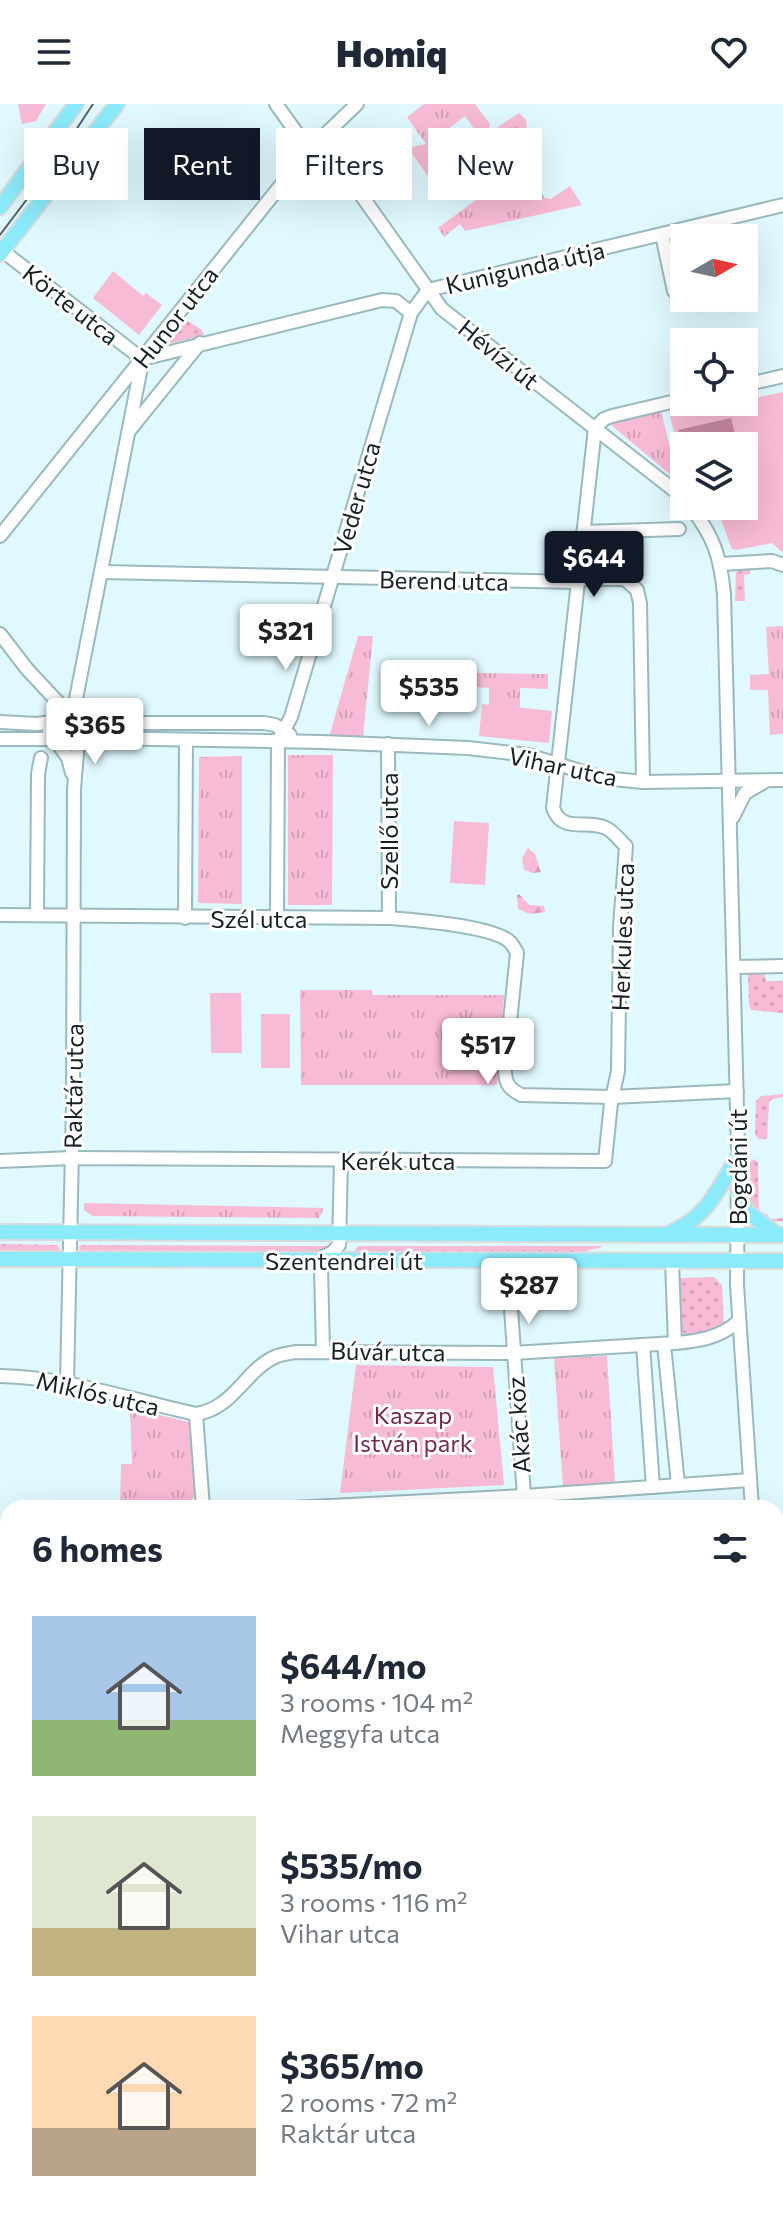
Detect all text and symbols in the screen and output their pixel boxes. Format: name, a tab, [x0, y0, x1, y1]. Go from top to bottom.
icon: menu	[32, 30, 76, 74]
text: Homiq	[336, 30, 447, 74]
icon: heart	[707, 30, 751, 74]
chip: Buy	[24, 128, 128, 200]
chip: Rent	[144, 128, 260, 200]
chip: Filters	[276, 128, 412, 200]
chip: New	[428, 128, 542, 200]
north arrow	[670, 224, 758, 312]
map controls	[670, 224, 758, 520]
street label: Kunigunda útja	[443, 235, 607, 299]
street label: Körte utca	[17, 258, 125, 350]
street label: Hunor utca	[126, 260, 224, 374]
street label: Hévízi út	[453, 313, 545, 395]
button: locate	[670, 328, 758, 416]
button: layers	[670, 432, 758, 520]
street label: Veder utca	[326, 438, 386, 558]
pin: $644	[547, 531, 641, 599]
text: $644	[563, 541, 625, 572]
street label: Berend utca	[379, 564, 509, 596]
pin: $321	[239, 604, 333, 672]
text: $321	[258, 614, 314, 645]
pin: $535	[382, 660, 476, 728]
text: $535	[399, 670, 459, 701]
pin: $365	[48, 698, 142, 766]
text: $365	[64, 708, 126, 739]
street label: Vihar utca	[506, 740, 620, 792]
street label: Szellő utca	[374, 772, 403, 890]
street label: Herkules utca	[605, 862, 639, 1012]
street label: Szél utca	[211, 904, 307, 933]
pin: $517	[441, 1018, 535, 1086]
street label: Raktár utca	[57, 1023, 89, 1149]
text: $517	[460, 1028, 516, 1059]
street label: Bogdáni út	[723, 1108, 752, 1225]
street label: Kerék utca	[341, 1146, 455, 1175]
street label: Szentendrei út	[265, 1246, 423, 1275]
pin: $287	[482, 1258, 576, 1326]
text: $287	[499, 1268, 559, 1299]
street label: Búvár utca	[330, 1335, 446, 1367]
street label: Miklós utca	[34, 1365, 162, 1421]
street label: Akác köz	[500, 1375, 536, 1474]
park label: Kaszap István park	[353, 1400, 473, 1457]
icon: filters	[708, 1526, 752, 1570]
text: 6 homes	[32, 1527, 163, 1569]
text: $644/mo	[280, 1644, 427, 1686]
icon: home	[96, 1648, 192, 1744]
text: 3 rooms · 104 m²	[280, 1686, 473, 1717]
text: Meggyfa utca	[280, 1717, 440, 1748]
text: $535/mo	[280, 1844, 423, 1886]
icon: home	[96, 1848, 192, 1944]
text: 3 rooms · 116 m²	[280, 1886, 468, 1917]
text: Vihar utca	[280, 1917, 400, 1948]
text: $365/mo	[280, 2044, 424, 2086]
icon: home	[96, 2048, 192, 2144]
text: 2 rooms · 72 m²	[280, 2086, 457, 2117]
text: Raktár utca	[280, 2117, 416, 2148]

